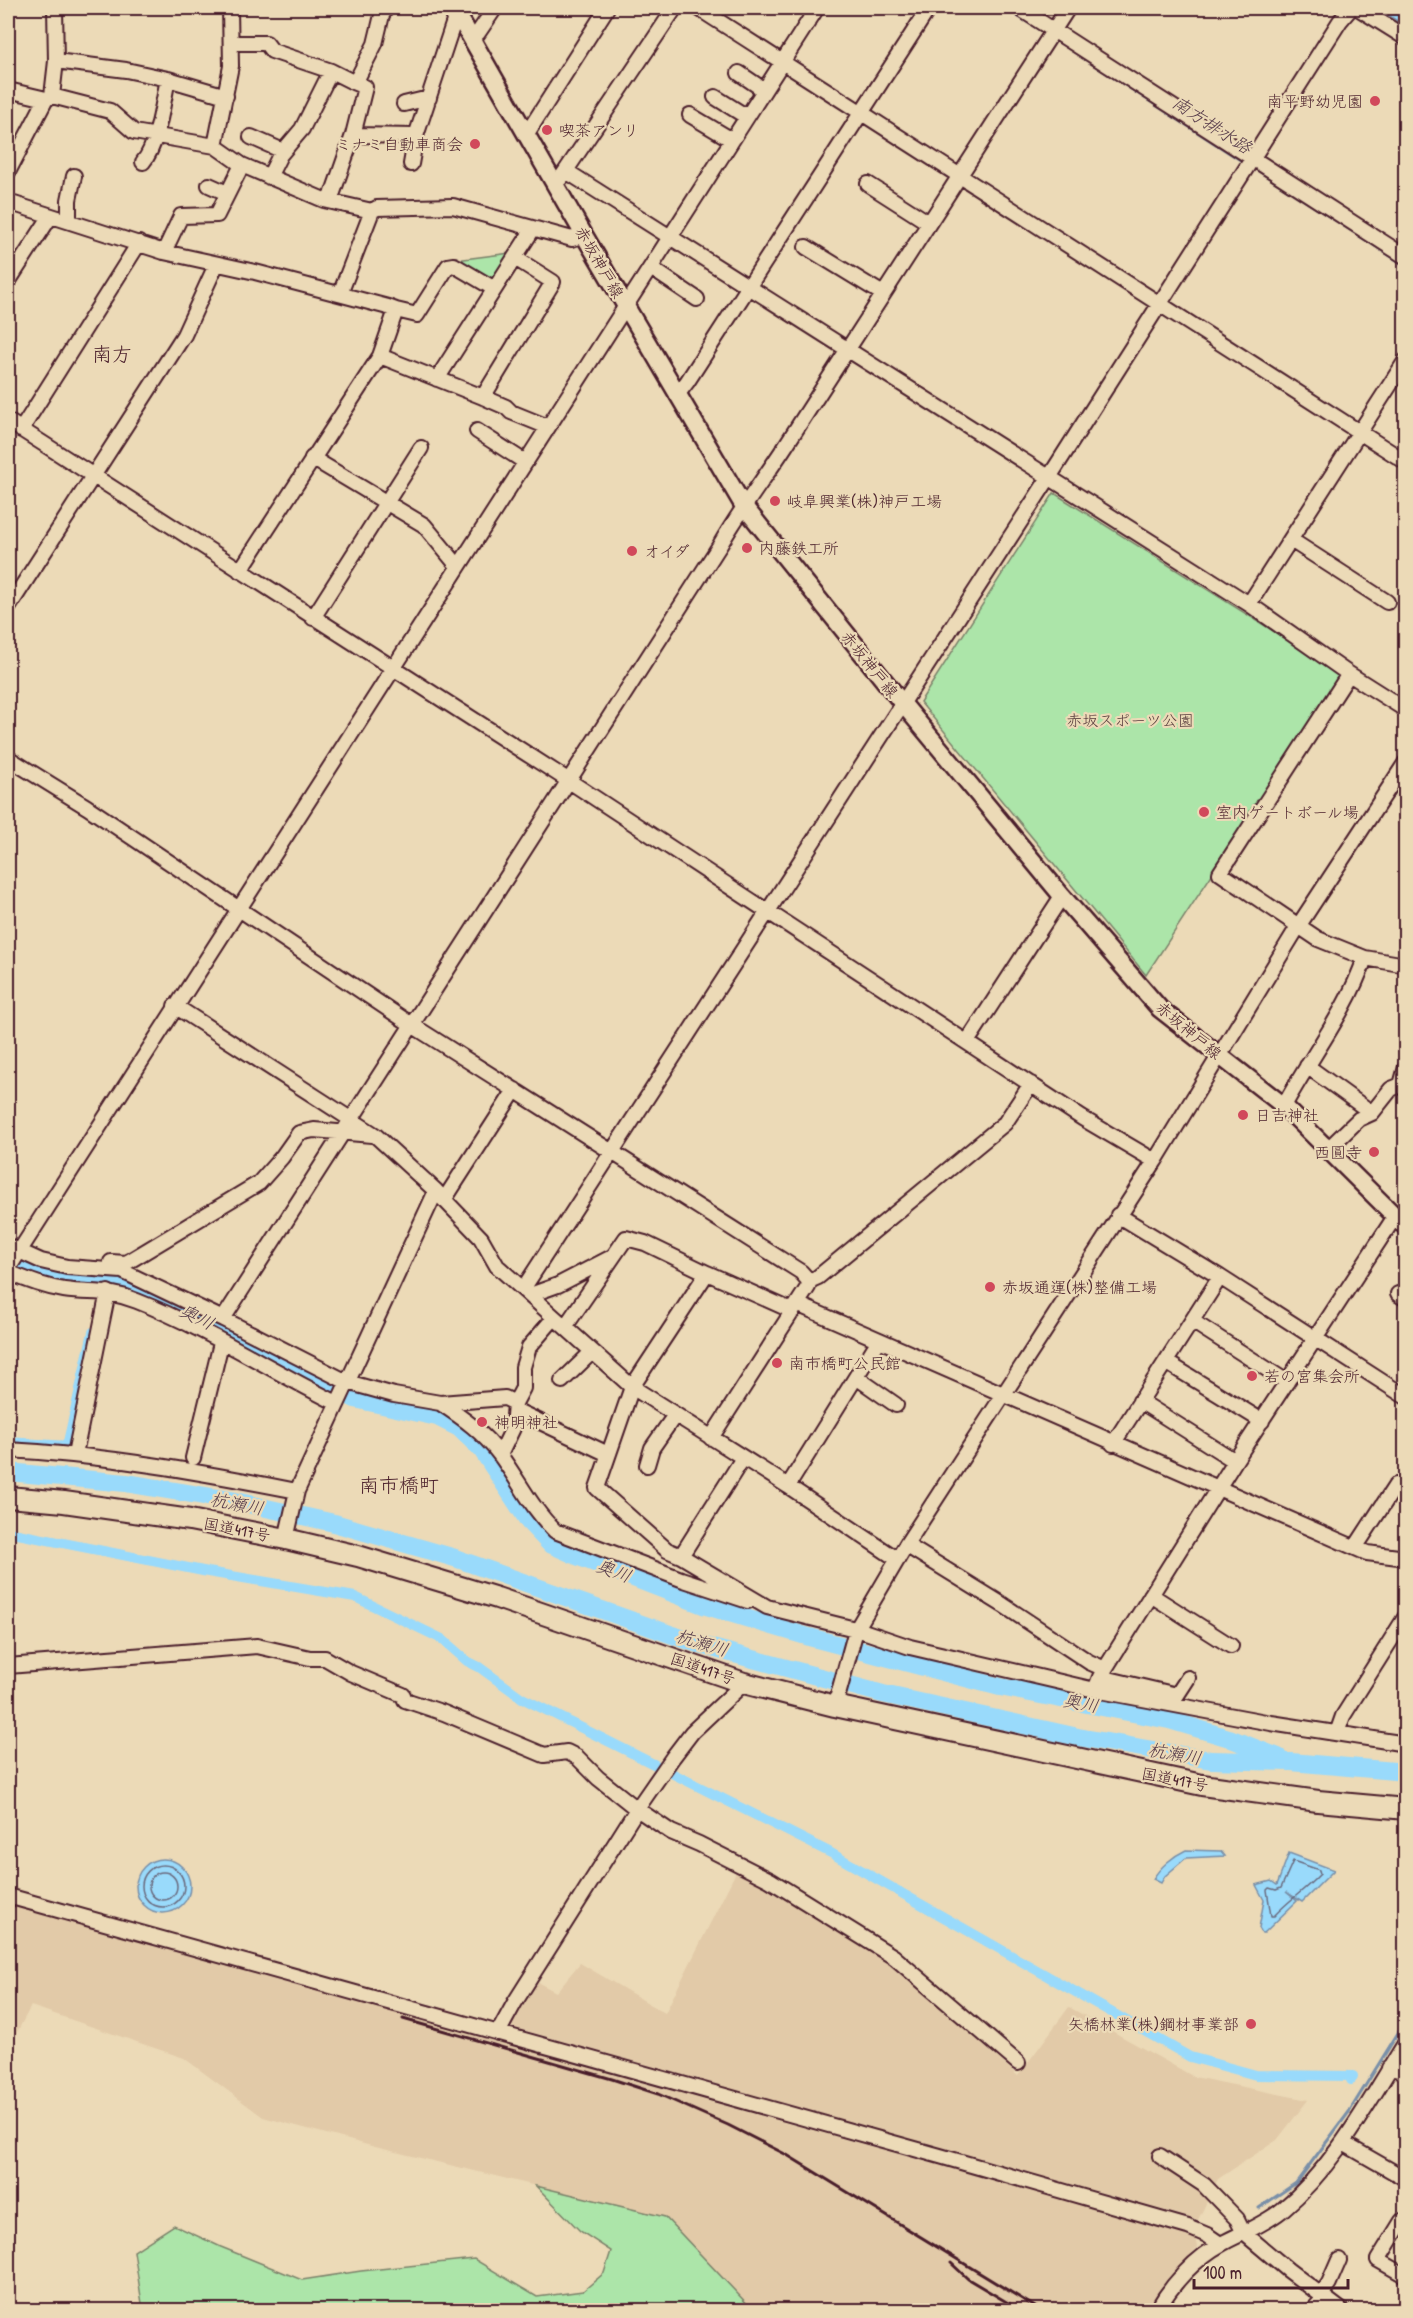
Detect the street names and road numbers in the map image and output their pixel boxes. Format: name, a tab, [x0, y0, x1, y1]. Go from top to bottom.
street label: 赤坂神戸線	[570, 222, 630, 302]
street label: 赤坂神戸線	[836, 626, 904, 702]
street label: 赤坂神戸線	[1151, 996, 1227, 1064]
street label: 国道417号	[202, 1512, 272, 1546]
street label: 国道417号	[667, 1647, 739, 1689]
street label: 国道417号	[1140, 1762, 1210, 1796]

